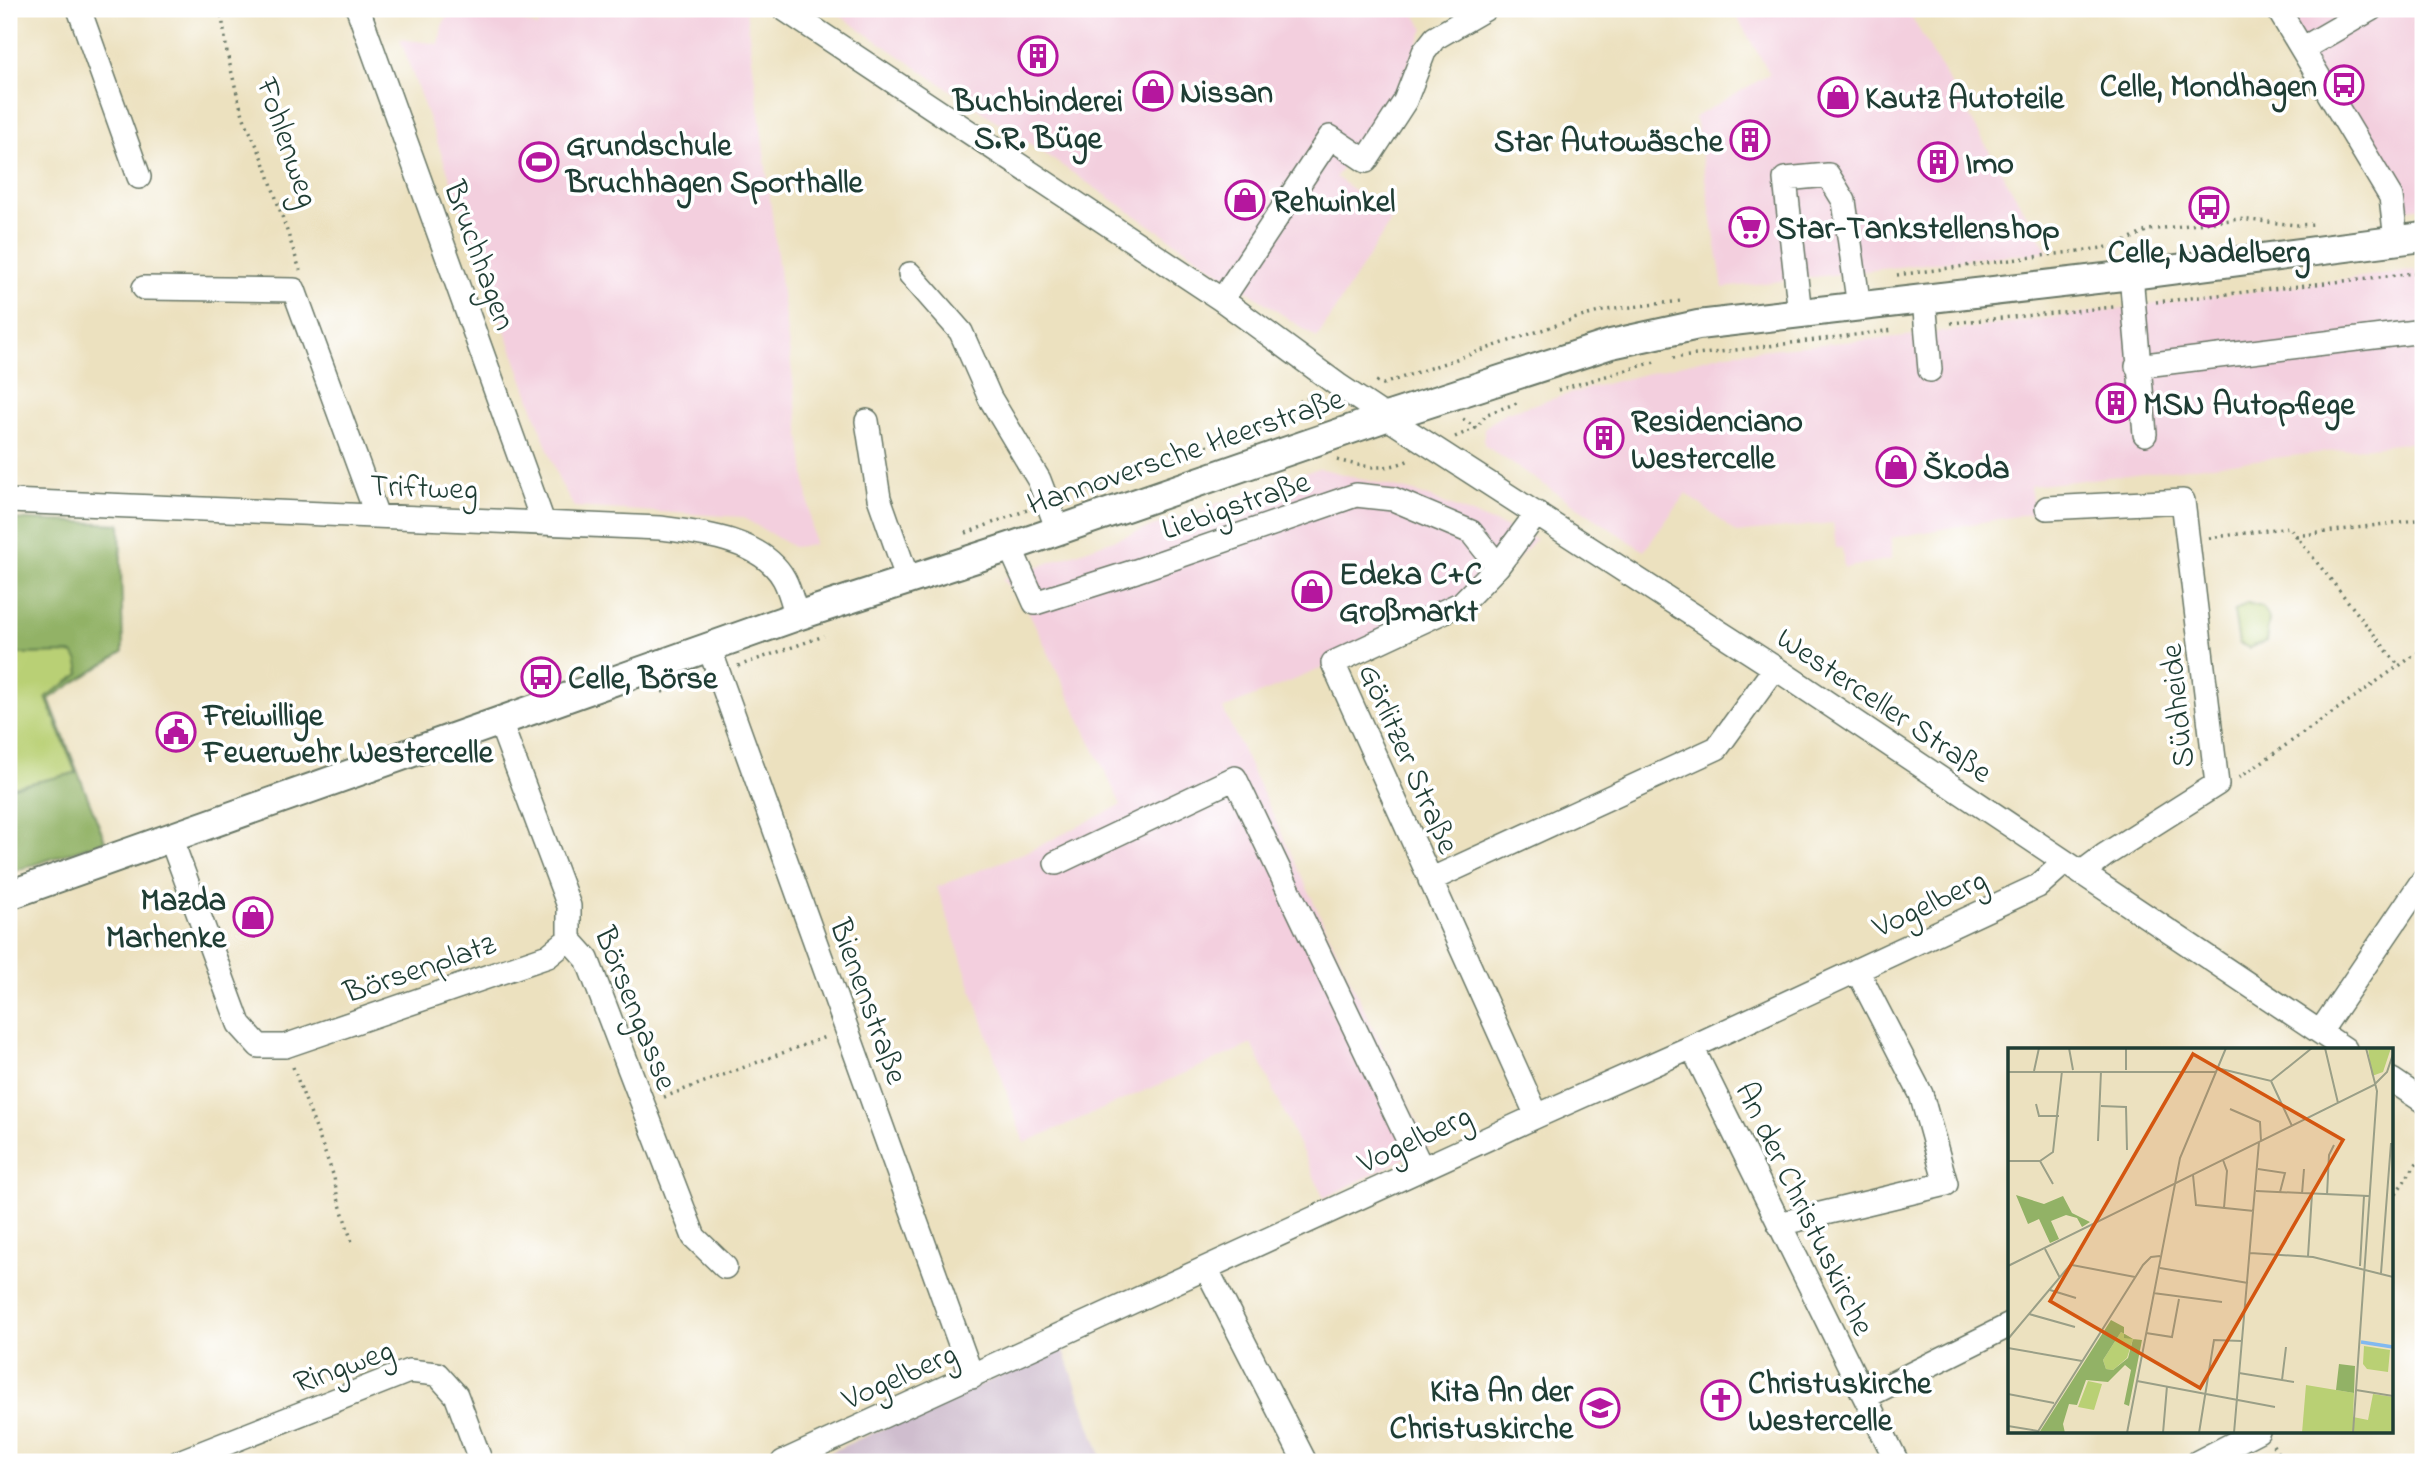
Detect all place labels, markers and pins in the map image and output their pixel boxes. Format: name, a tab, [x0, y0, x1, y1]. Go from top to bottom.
building icon: Buchbinderei S.R. Büge	[1017, 35, 1059, 77]
bus stop icon: Celle, Mondhagen	[2323, 64, 2365, 106]
place label: Celle, Mondhagen	[2100, 65, 2317, 113]
shop icon: Nissan	[1132, 70, 1174, 112]
place label: Nissan	[1180, 71, 1273, 118]
shop icon: Kautz Autoteile	[1817, 76, 1859, 118]
place label: Kautz Autoteile	[1865, 77, 2066, 124]
place label: Buchbinderei S.R. Büge	[951, 80, 1123, 165]
building icon: Star Autowäsche	[1729, 119, 1771, 161]
place label: Star Autowäsche	[1494, 120, 1725, 167]
place label: Grundschule Bruchhagen Sporthalle	[564, 124, 865, 209]
sports icon: Grundschule Bruchhagen Sporthalle	[518, 141, 560, 183]
building icon: Imo	[1917, 141, 1959, 183]
place label: Imo	[1965, 142, 2014, 189]
shop icon: Rehwinkel	[1224, 179, 1266, 221]
place label: Rehwinkel	[1272, 180, 1396, 227]
bus stop icon: Celle, Nadelberg	[2188, 186, 2230, 228]
supermarket icon: Star-Tankstellenshop	[1728, 206, 1770, 248]
place label: Star-Tankstellenshop	[1776, 207, 2060, 254]
place label: Celle, Nadelberg	[2108, 231, 2310, 279]
building icon: MSN Autopflege	[2095, 382, 2137, 424]
place label: MSN Autopflege	[2143, 383, 2356, 431]
place label: Residenciano Westercelle	[1631, 400, 1803, 484]
building icon: Residenciano Westercelle	[1583, 417, 1625, 459]
shop icon: Škoda	[1875, 446, 1917, 488]
place label: Škoda	[1923, 447, 2009, 494]
place label: Edeka C+C Großmarkt	[1339, 553, 1483, 637]
shop icon: Edeka C+C Großmarkt	[1291, 570, 1333, 612]
bus stop icon: Celle, Börse	[520, 656, 562, 698]
place label: Celle, Börse	[568, 657, 719, 704]
place label: Freiwillige Feuerwehr Westercelle	[201, 694, 495, 778]
public building icon: Freiwillige Feuerwehr Westercelle	[155, 711, 197, 753]
place label: Mazda Marhenke	[106, 879, 228, 963]
shop icon: Mazda Marhenke	[232, 896, 274, 938]
place label: Christuskirche Westercelle	[1748, 1362, 1933, 1446]
place label: Kita An der Christuskirche	[1390, 1370, 1575, 1454]
church icon: Christuskirche Westercelle	[1700, 1379, 1742, 1421]
school or university icon: Kita An der Christuskirche	[1579, 1387, 1621, 1429]

